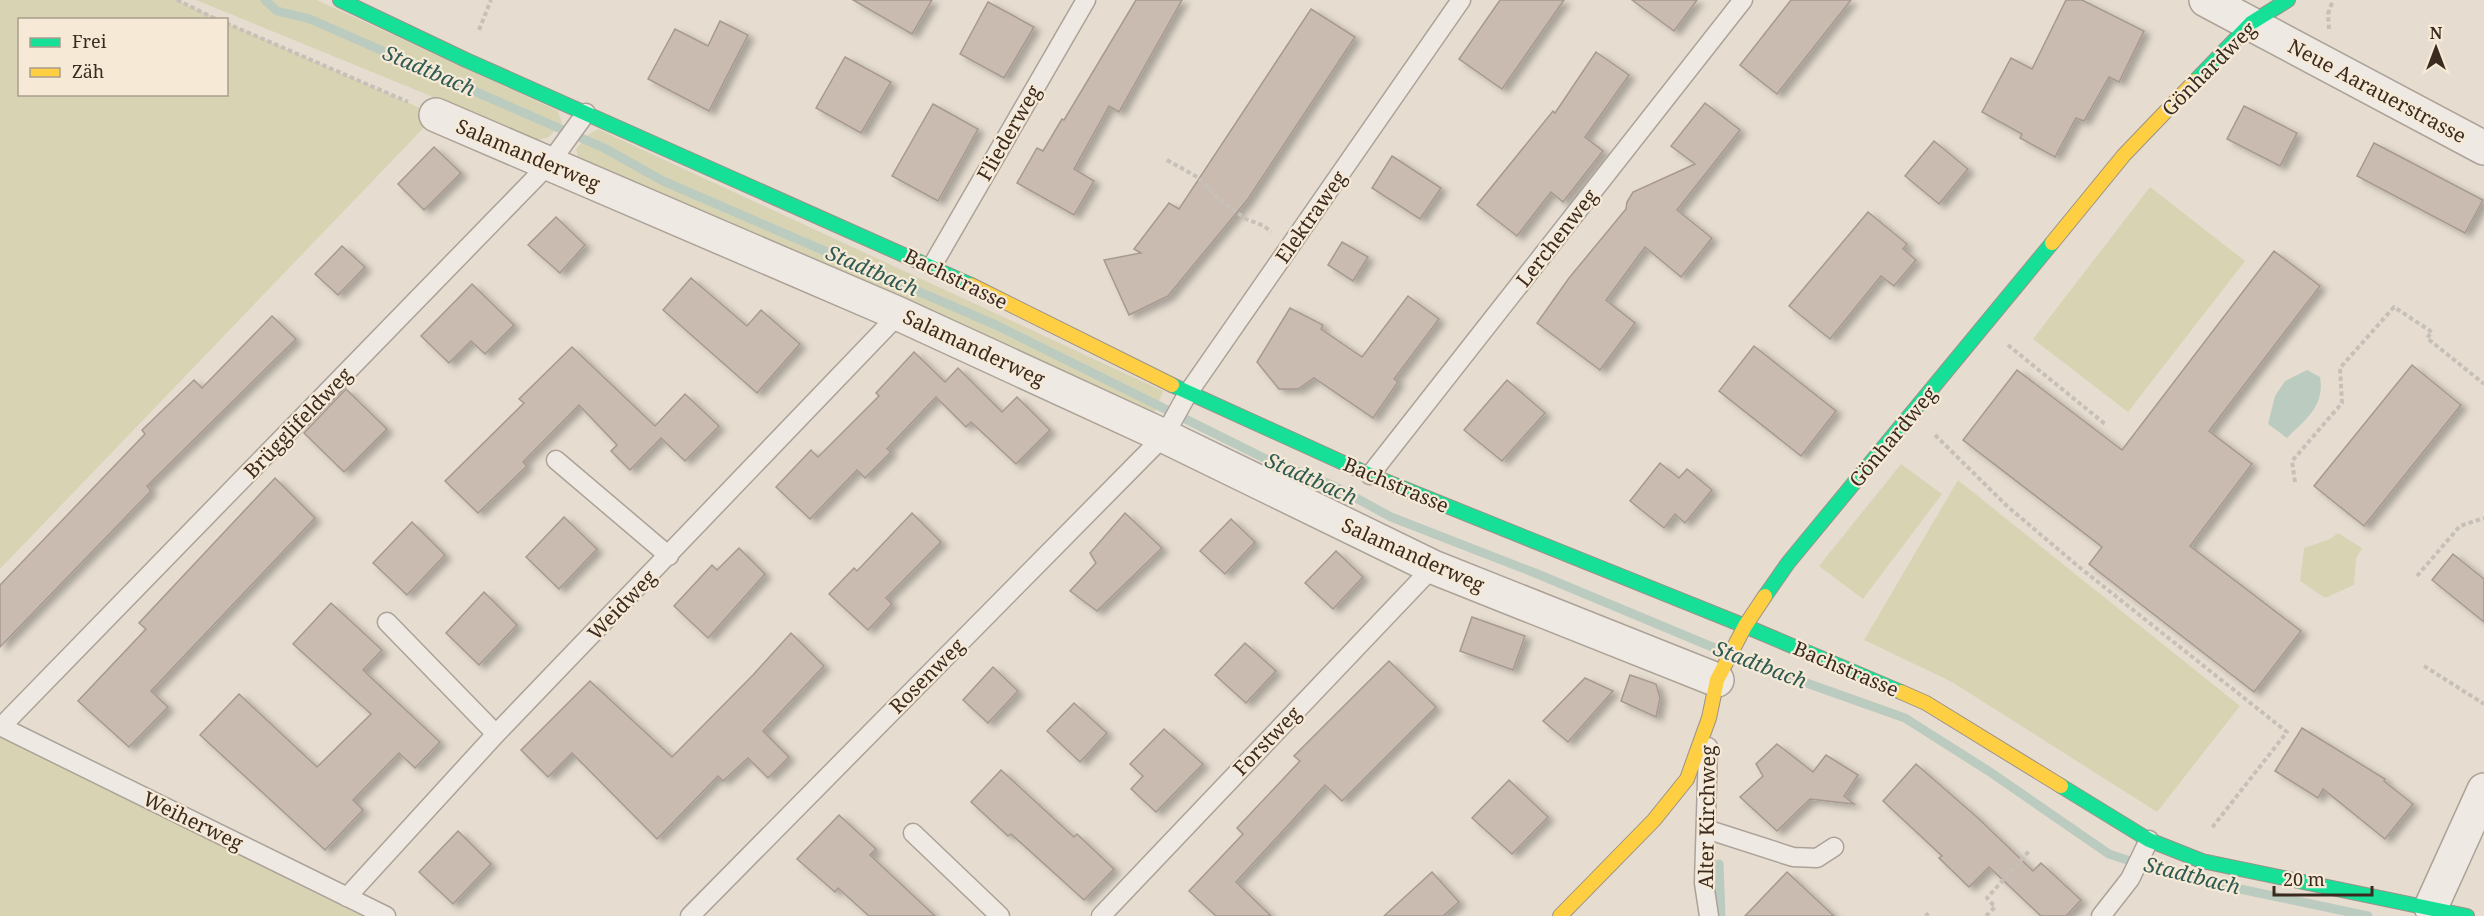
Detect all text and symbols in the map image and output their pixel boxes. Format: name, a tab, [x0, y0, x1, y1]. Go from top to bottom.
street label: Gönhardweg	[2156, 15, 2262, 122]
legend	[18, 18, 228, 96]
north arrow	[2406, 18, 2466, 78]
text: Frei	[72, 29, 107, 53]
street label: Neue Aarauerstrasse	[2284, 34, 2470, 148]
water label: Stadtbach	[379, 38, 480, 102]
text: Zäh	[72, 59, 104, 83]
street label: Fliederweg	[970, 80, 1047, 185]
street label: Salamanderweg	[452, 112, 604, 197]
street label: Elektraweg	[1269, 165, 1352, 268]
street label: Lerchenweg	[1510, 183, 1604, 292]
water label: Stadtbach	[822, 238, 923, 302]
street label: Bachstrasse	[900, 242, 1012, 315]
street label: Salamanderweg	[899, 303, 1050, 392]
street label: Brügglifeldweg	[238, 361, 358, 484]
street label: Gönhardweg	[1843, 381, 1943, 493]
water label: Stadtbach	[1261, 445, 1362, 511]
street label: Bachstrasse	[1339, 450, 1453, 519]
street label: Salamanderweg	[1337, 511, 1489, 598]
street label: Weidweg	[581, 564, 662, 646]
street label: Rosenweg	[883, 632, 970, 719]
water label: Stadtbach	[1710, 633, 1811, 695]
street label: Bachstrasse	[1789, 634, 1903, 703]
street label: Forstweg	[1227, 700, 1307, 781]
street label: Alter Kirchweg	[1692, 745, 1721, 889]
street label: Weiherweg	[139, 785, 248, 857]
water label: Stadtbach	[2141, 850, 2244, 901]
scale bar	[2274, 859, 2372, 897]
text: 20 m	[2283, 867, 2325, 891]

